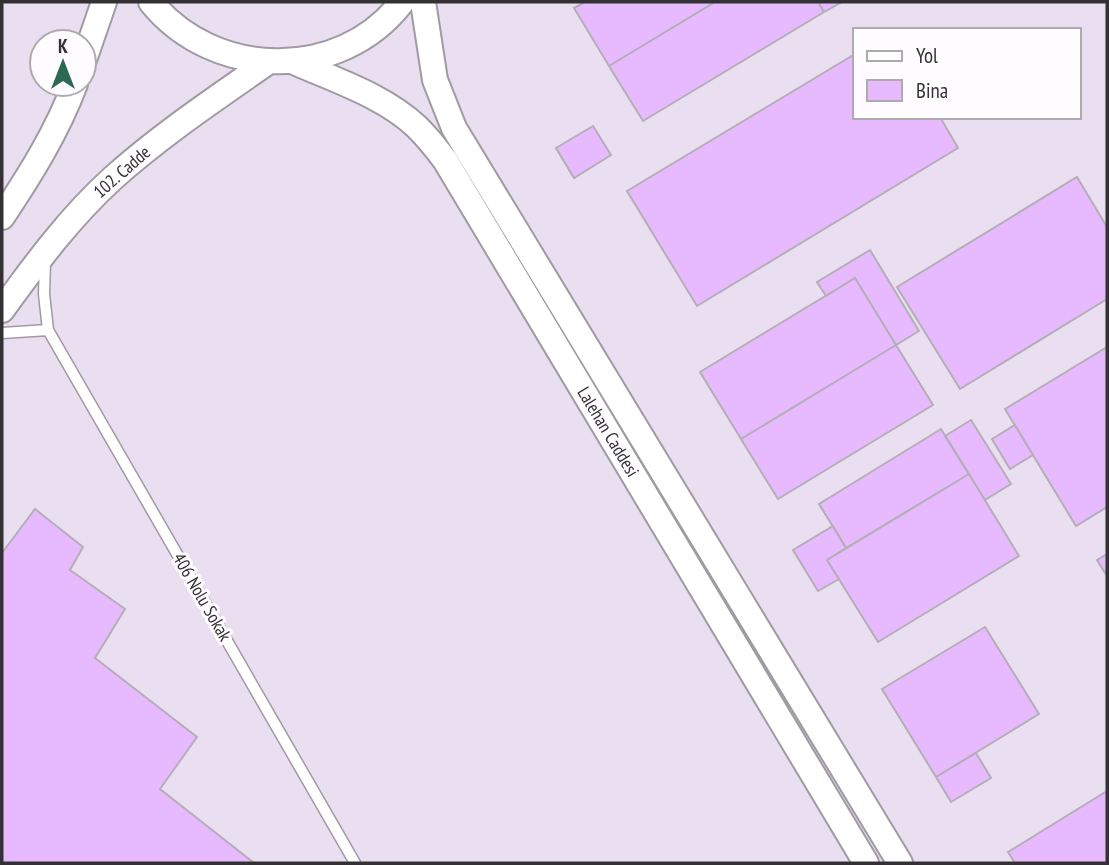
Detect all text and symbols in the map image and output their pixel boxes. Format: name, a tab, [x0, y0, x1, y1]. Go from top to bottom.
north arrow	[28, 28, 98, 98]
legend	[853, 28, 1081, 119]
text: K	[58, 34, 68, 58]
text: Yol	[916, 42, 938, 69]
text: Bina	[916, 77, 948, 104]
street label: 102. Cadde	[88, 141, 155, 203]
street label: Lalehan Caddesi	[573, 382, 644, 481]
street label: 406 Nolu Sokak	[168, 549, 237, 645]

